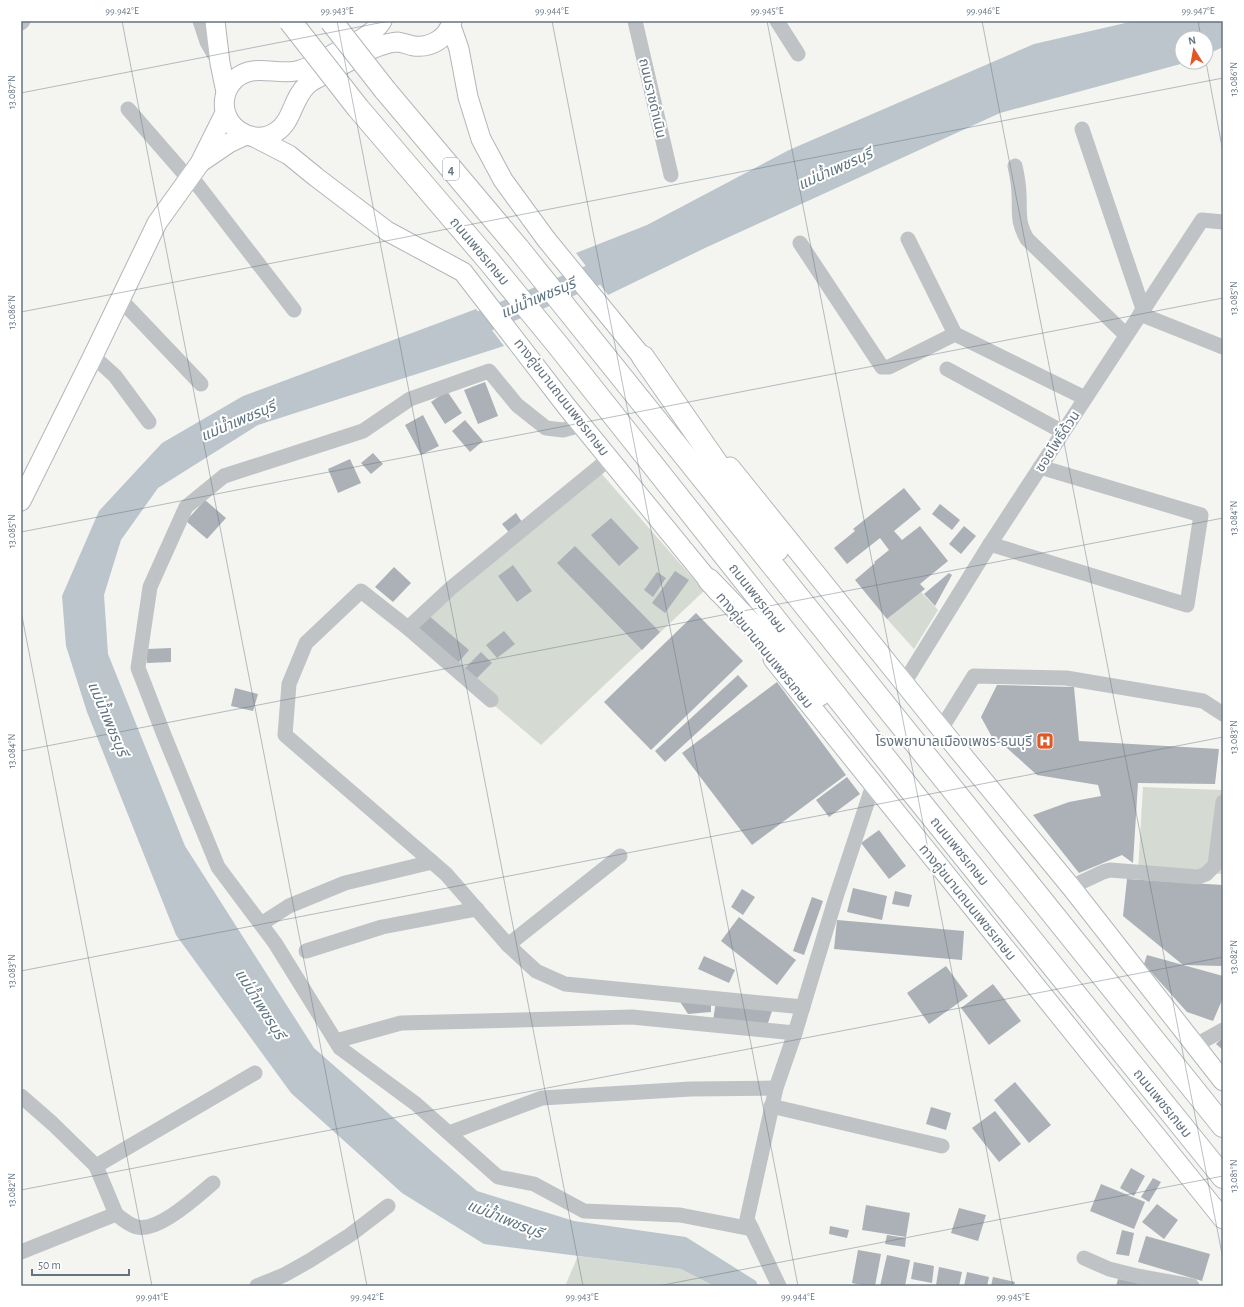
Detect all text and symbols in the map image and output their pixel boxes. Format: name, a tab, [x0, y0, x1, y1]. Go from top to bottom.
text: 99.942°E	[105, 6, 139, 16]
text: 99.943°E	[320, 6, 354, 16]
text: 99.944°E	[535, 6, 569, 16]
text: 99.945°E	[750, 6, 784, 16]
text: 99.946°E	[966, 6, 1000, 16]
text: 99.947°E	[1181, 6, 1215, 16]
north arrow	[1174, 30, 1214, 70]
text: N	[1187, 35, 1197, 47]
street label: ถนนราชดำเนิน	[636, 57, 669, 139]
text: 13.086°N	[1229, 62, 1239, 96]
text: 13.087°N	[7, 75, 17, 109]
water label: แม่น้ำเพชรบุรี	[794, 142, 877, 193]
road number: 4	[443, 158, 459, 180]
street label: ถนนเพชรเกษม	[447, 215, 512, 288]
water label: แม่น้ำเพชรบุรี	[497, 271, 581, 322]
text: 13.085°N	[1229, 281, 1239, 315]
text: 13.086°N	[7, 295, 17, 329]
street label: ทางคู่ขนานถนนเพชรเกษม	[510, 335, 613, 460]
water label: แม่น้ำเพชรบุรี	[197, 394, 281, 445]
street label: ซอยโพธิ์ด้วน	[1031, 407, 1083, 475]
text: 13.084°N	[1229, 501, 1239, 535]
text: 13.085°N	[7, 514, 17, 548]
street label: ถนนเพชรเกษม	[726, 561, 789, 636]
street label: ทางคู่ขนานถนนเพชรเกษม	[712, 589, 817, 712]
water label: แม่น้ำเพชรบุรี	[84, 678, 135, 762]
text: 13.083°N	[1229, 720, 1239, 754]
hospital icon: โรงพยาบาลเมืองเพชร-ธนบุรี	[1035, 731, 1055, 751]
text: 13.084°N	[7, 734, 17, 768]
place label: โรงพยาบาลเมืองเพชร-ธนบุรี	[875, 734, 1032, 750]
street label: ถนนเพชรเกษม	[927, 815, 991, 889]
street label: ทางคู่ขนานถนนเพชรเกษม	[915, 841, 1020, 964]
text: 13.082°N	[1229, 940, 1239, 974]
text: 13.083°N	[7, 954, 17, 988]
water label: แม่น้ำเพชรบุรี	[231, 964, 292, 1045]
street label: ถนนเพชรเกษม	[1130, 1067, 1194, 1141]
text: 13.081°N	[1229, 1159, 1239, 1193]
text: 13.082°N	[7, 1173, 17, 1207]
water label: แม่น้ำเพชรบุรี	[465, 1194, 549, 1243]
scale bar	[32, 1251, 129, 1277]
text: 50 m	[38, 1259, 61, 1271]
text: 99.941°E	[136, 1292, 168, 1302]
text: 99.942°E	[350, 1292, 384, 1302]
text: 99.943°E	[565, 1292, 599, 1302]
text: 99.944°E	[781, 1292, 815, 1302]
text: 99.945°E	[996, 1292, 1030, 1302]

